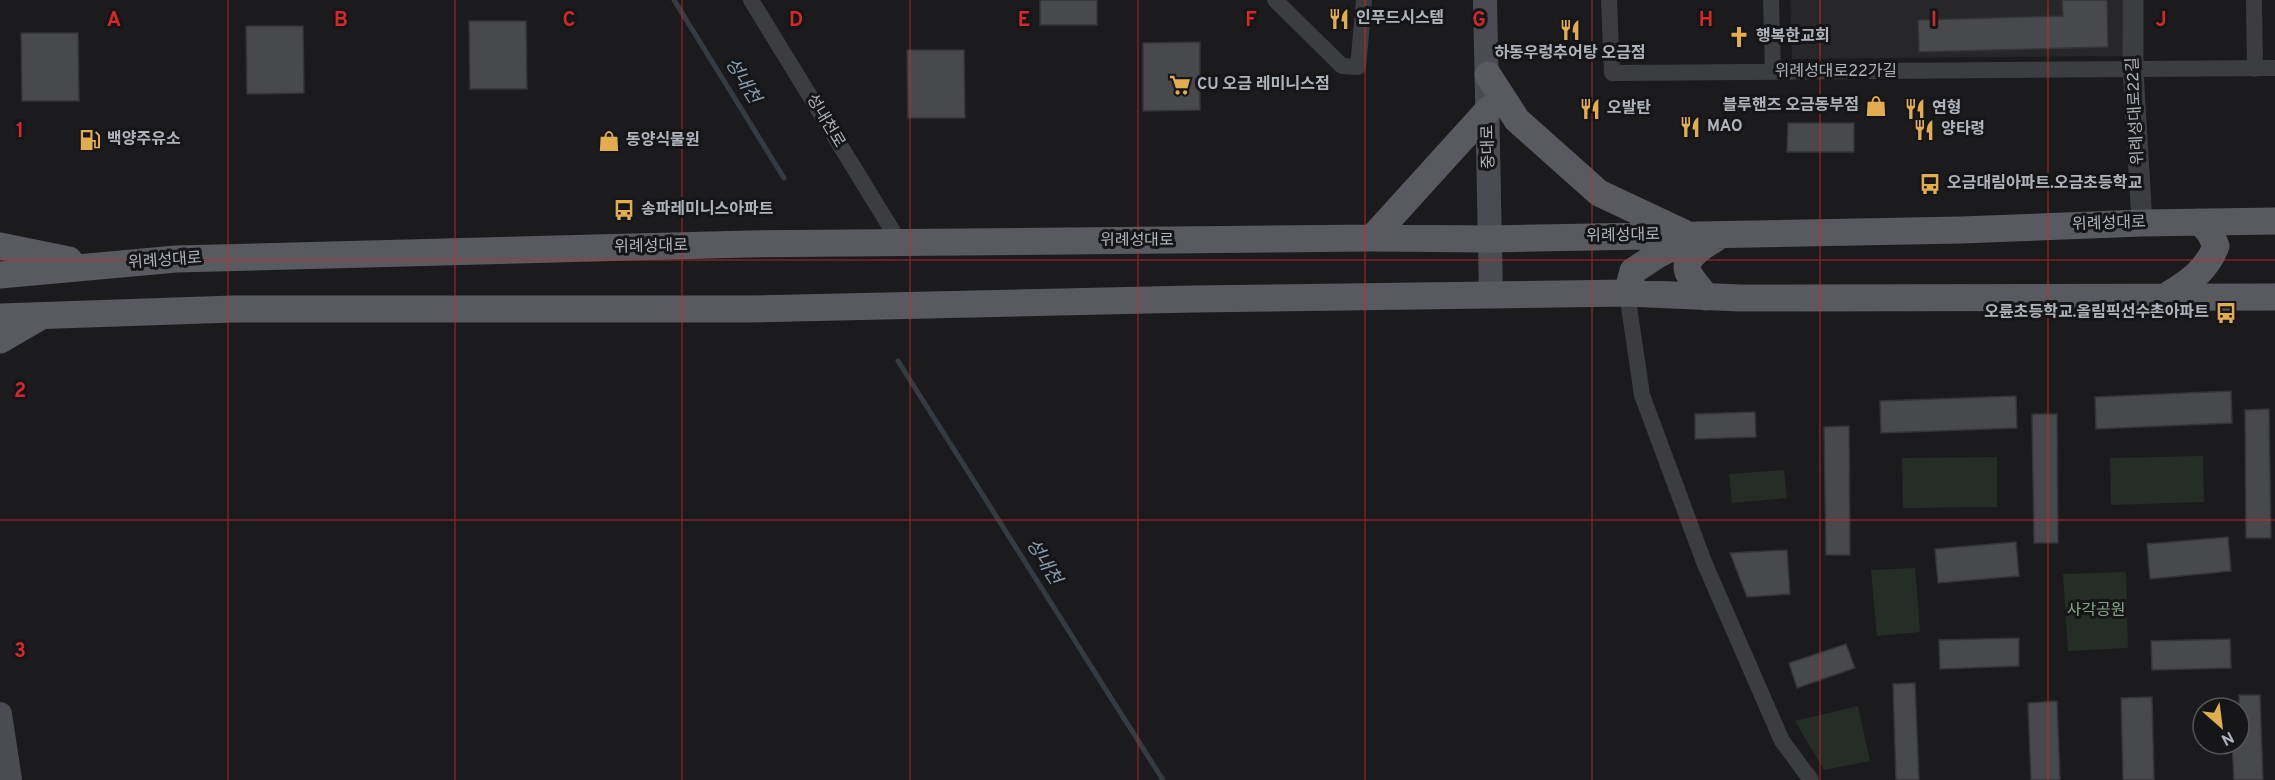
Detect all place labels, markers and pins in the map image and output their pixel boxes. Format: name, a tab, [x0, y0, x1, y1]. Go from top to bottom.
restaurant icon: 인푸드시스템	[1327, 7, 1351, 31]
place label: 인푸드시스템	[1356, 9, 1444, 29]
restaurant icon: 하동우렁추어탕 오금점	[1558, 18, 1582, 42]
church icon: 행복한교회	[1727, 25, 1751, 49]
place label: 행복한교회	[1756, 26, 1830, 47]
place label: 하동우렁추어탕 오금점	[1494, 44, 1646, 64]
supermarket icon: CU 오금 레미니스점	[1168, 73, 1192, 97]
place label: CU 오금 레미니스점	[1197, 75, 1330, 95]
shop icon: 블루핸즈 오금동부점	[1864, 94, 1888, 118]
place label: 블루핸즈 오금동부점	[1723, 96, 1859, 116]
restaurant icon: 오발탄	[1578, 97, 1602, 121]
restaurant icon: 연형	[1903, 97, 1927, 121]
place label: 오발탄	[1607, 99, 1651, 119]
place label: 연형	[1932, 99, 1961, 119]
restaurant icon: MAO	[1678, 115, 1702, 139]
place label: MAO	[1707, 117, 1743, 137]
restaurant icon: 양타령	[1912, 118, 1936, 142]
place label: 양타령	[1941, 120, 1985, 140]
fuel station icon: 백양주유소	[78, 128, 102, 152]
shop icon: 동양식물원	[597, 129, 621, 153]
place label: 백양주유소	[107, 130, 181, 150]
place label: 동양식물원	[626, 131, 700, 151]
bus stop icon: 오금대림아파트.오금초등학교	[1918, 172, 1942, 196]
place label: 오금대림아파트.오금초등학교	[1947, 173, 2143, 194]
bus stop icon: 송파레미니스아파트	[612, 198, 636, 222]
place label: 송파레미니스아파트	[641, 200, 774, 220]
bus stop icon: 오륜초등학교.올림픽선수촌아파트	[2214, 301, 2238, 325]
place label: 오륜초등학교.올림픽선수촌아파트	[1984, 302, 2209, 323]

